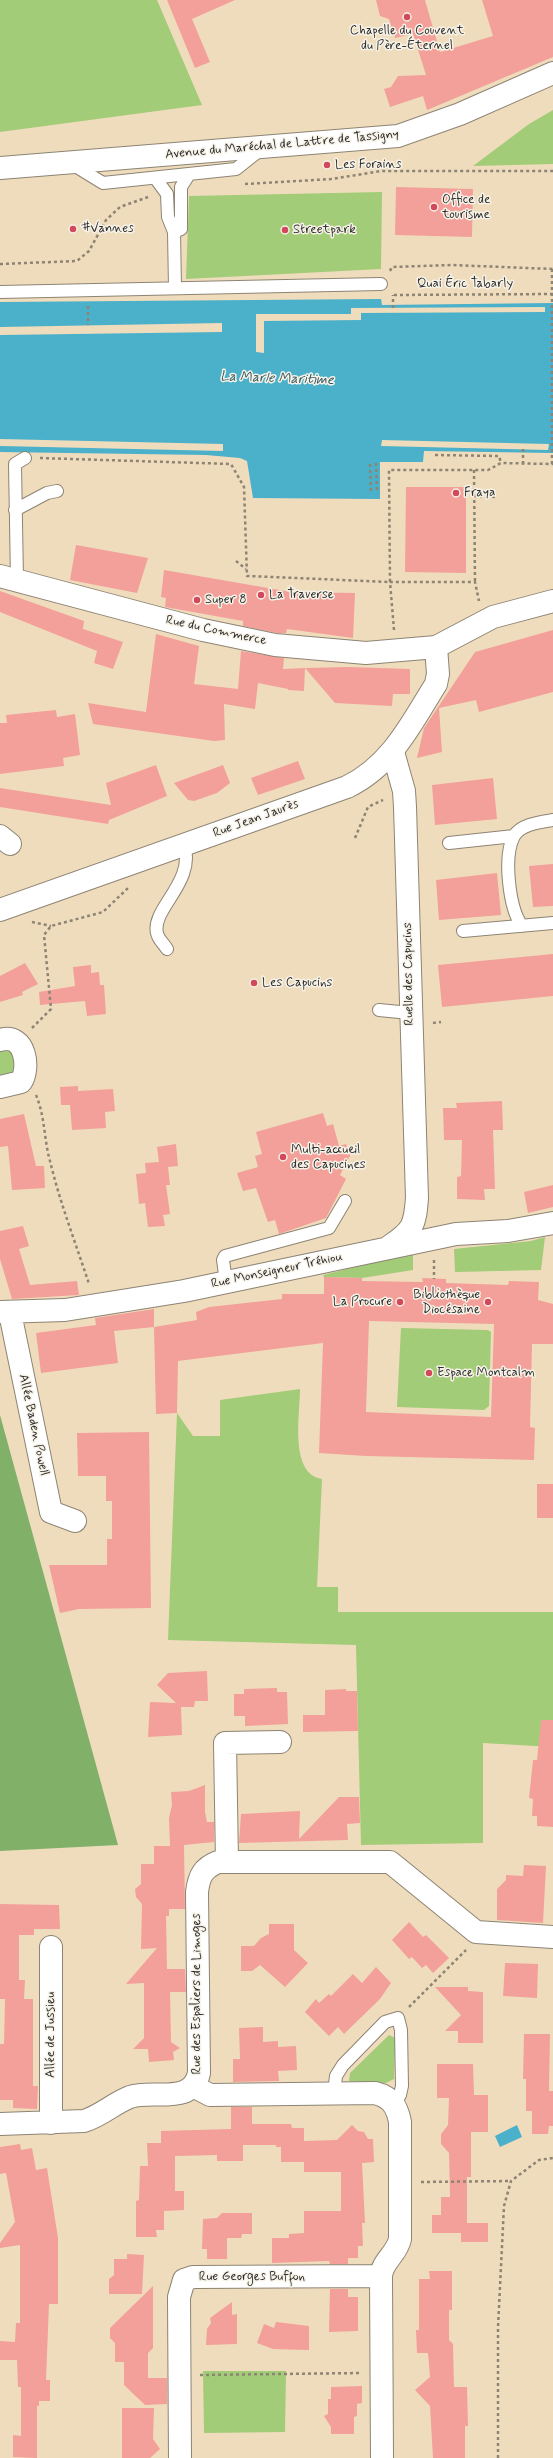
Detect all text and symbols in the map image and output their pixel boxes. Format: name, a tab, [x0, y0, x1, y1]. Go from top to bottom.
marker: Chapelle du Couvent du Père-Éternel	[402, 12, 412, 22]
place label: Chapelle du Couvent du Père-Éternel	[350, 23, 464, 54]
street label: Avenue du Maréchal de Lattre de Tassigny	[165, 127, 399, 163]
place label: Les Forains	[335, 157, 401, 173]
marker: Les Forains	[322, 160, 332, 170]
place label: Office de tourisme	[442, 192, 490, 223]
marker: Office de tourisme	[429, 202, 439, 212]
place label: #Vannes	[81, 221, 134, 237]
place label: Streetpark	[293, 222, 356, 238]
marker: #Vannes	[68, 224, 78, 234]
marker: Streetpark	[280, 225, 290, 235]
street label: Quai Éric Tabarly	[417, 276, 513, 292]
water label: La Marle Maritime	[220, 369, 334, 389]
place label: Fraya	[464, 485, 495, 501]
marker: Fraya	[451, 488, 461, 498]
place label: La Traverse	[269, 587, 334, 603]
marker: La Traverse	[256, 590, 266, 600]
place label: Super 8	[205, 592, 247, 608]
marker: Super 8	[192, 595, 202, 605]
street label: Rue du Commerce	[164, 613, 268, 649]
street label: Rue Jean Jaurès	[211, 796, 301, 842]
street label: Ruelle des Capucins	[400, 922, 418, 1026]
place label: Les Capucins	[262, 975, 332, 991]
marker: Les Capucins	[249, 978, 259, 988]
place label: Multi-accueil des Capucines	[291, 1142, 366, 1173]
marker: Multi-accueil des Capucines	[278, 1152, 288, 1162]
street label: Rue Monseigneur Tréhiou	[210, 1249, 344, 1293]
place label: Bibliothèque Diocésaine	[413, 1287, 480, 1318]
place label: La Procure	[333, 1294, 392, 1310]
marker: La Procure	[395, 1297, 405, 1307]
marker: Bibliothèque Diocésaine	[483, 1297, 493, 1307]
place label: Espace Montcalm	[437, 1365, 535, 1381]
marker: Espace Montcalm	[424, 1368, 434, 1378]
street label: Allée Baden Powell	[15, 1373, 51, 1477]
street label: Rue des Espaliers de Limoges	[189, 1914, 205, 2074]
street label: Allée de Jussieu	[43, 1992, 59, 2078]
street label: Rue Georges Buffon	[199, 2269, 305, 2285]

